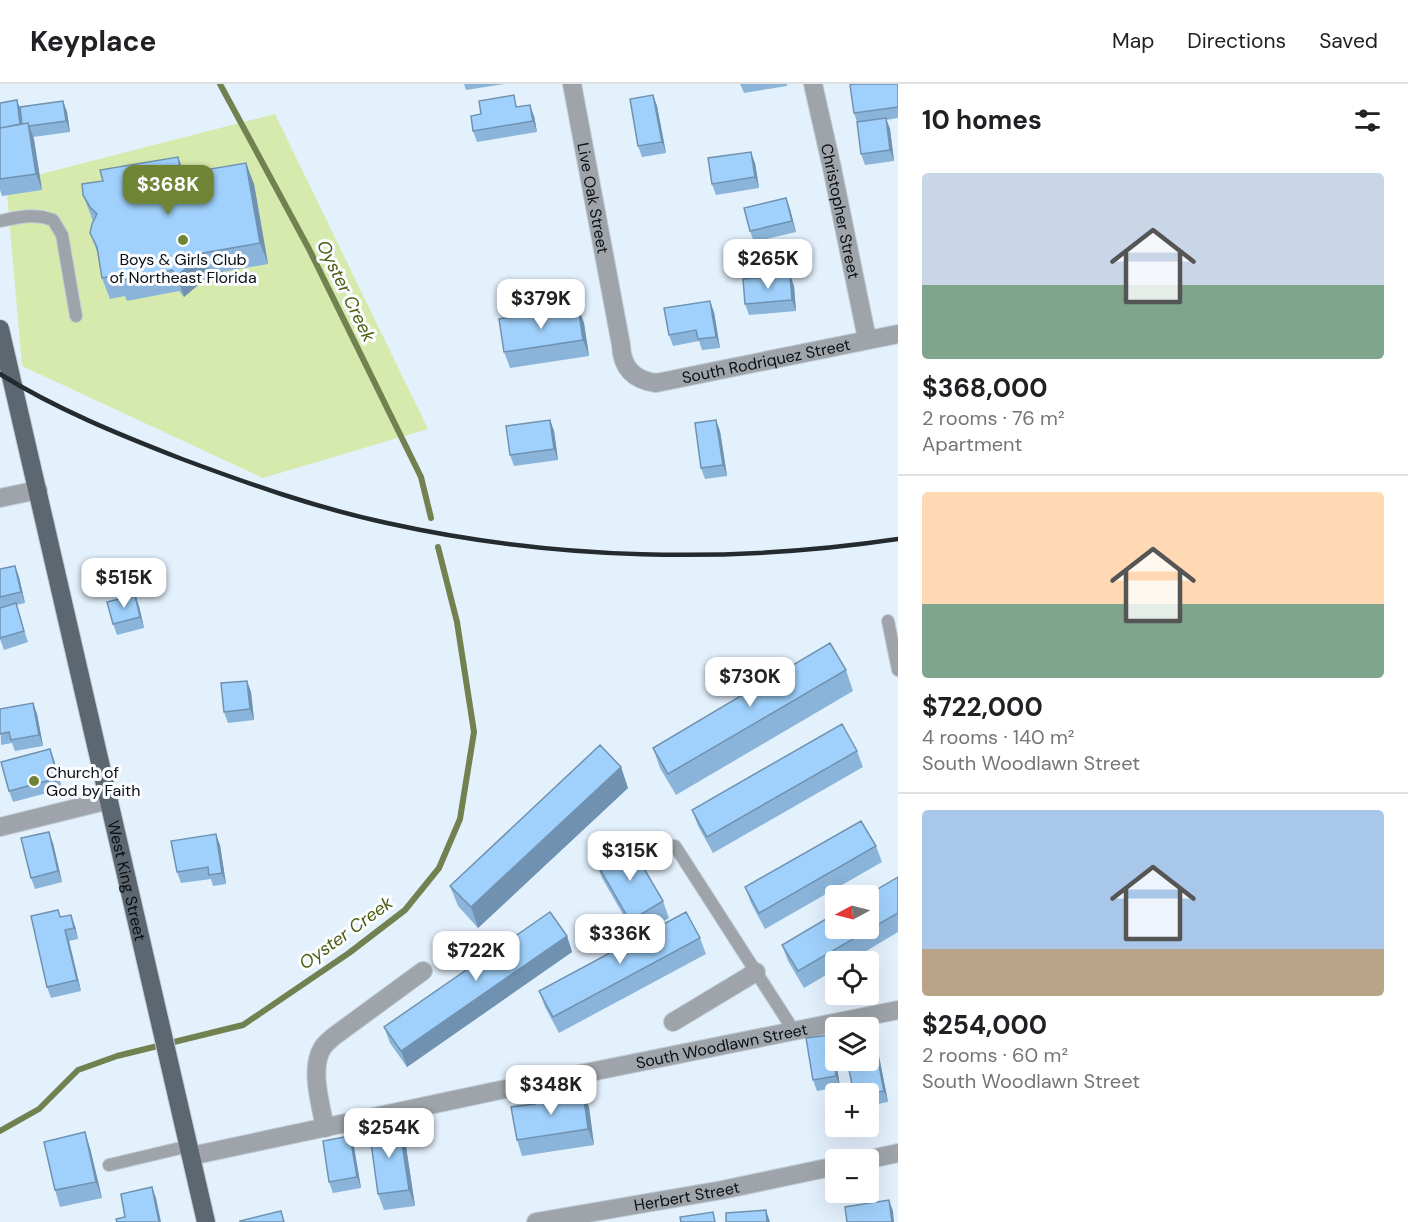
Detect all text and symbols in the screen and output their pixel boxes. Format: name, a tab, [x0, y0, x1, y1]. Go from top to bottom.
text: Keyplace	[30, 23, 156, 60]
text: Map	[1112, 27, 1154, 55]
text: Directions	[1187, 27, 1286, 55]
text: Saved	[1319, 27, 1378, 55]
text: 10 homes	[922, 103, 1042, 137]
icon: filters	[1351, 104, 1384, 137]
street label: Live Oak Street	[572, 141, 614, 255]
street label: Christopher Street	[816, 141, 864, 281]
pin: $368K	[126, 165, 210, 216]
text: $368K	[137, 171, 199, 197]
icon: home	[1099, 212, 1207, 320]
marker: Boys & Girls Club of Northeast Florida	[176, 233, 190, 247]
water label: Oyster Creek	[311, 236, 381, 347]
pin: $265K	[726, 239, 810, 290]
text: $265K	[737, 245, 799, 271]
place label: Boys & Girls Club of Northeast Florida	[109, 249, 257, 288]
pin: $379K	[499, 279, 583, 330]
text: $379K	[511, 285, 571, 311]
street label: South Rodriquez Street	[680, 334, 852, 388]
text: $368,000	[922, 371, 1048, 405]
text: 2 rooms · 76 m²	[922, 405, 1065, 431]
text: Apartment	[922, 431, 1022, 457]
icon: home	[1099, 531, 1207, 639]
pin: $515K	[82, 558, 166, 609]
text: $515K	[95, 564, 153, 590]
pin: $730K	[708, 657, 792, 708]
text: $730K	[719, 663, 781, 689]
text: $722,000	[922, 690, 1043, 724]
text: 4 rooms · 140 m²	[922, 724, 1074, 750]
text: South Woodlawn Street	[922, 750, 1140, 776]
place label: Church of God by Faith	[46, 762, 140, 801]
marker: Church of God by Faith	[27, 774, 41, 788]
street label: West King Street	[103, 818, 151, 943]
pin: $315K	[588, 831, 672, 882]
text: $315K	[602, 837, 658, 863]
icon: home	[1099, 849, 1207, 957]
north arrow	[825, 885, 879, 939]
map controls	[825, 885, 879, 1203]
water label: Oyster Creek	[294, 890, 398, 975]
pin: $336K	[578, 914, 662, 965]
text: $336K	[589, 920, 651, 946]
pin: $722K	[434, 931, 518, 982]
text: $722K	[447, 937, 505, 963]
button: locate	[825, 951, 879, 1005]
text: $254,000	[922, 1008, 1047, 1042]
button: layers	[825, 1017, 879, 1071]
street label: South Woodlawn Street	[634, 1018, 809, 1074]
text: 2 rooms · 60 m²	[922, 1042, 1068, 1068]
pin: $348K	[509, 1065, 593, 1116]
text: South Woodlawn Street	[922, 1068, 1140, 1094]
text: $348K	[520, 1071, 582, 1097]
button: +	[825, 1083, 879, 1137]
pin: $254K	[347, 1108, 431, 1159]
text: $254K	[358, 1114, 420, 1140]
button: −	[825, 1149, 879, 1203]
street label: Herbert Street	[632, 1177, 742, 1216]

